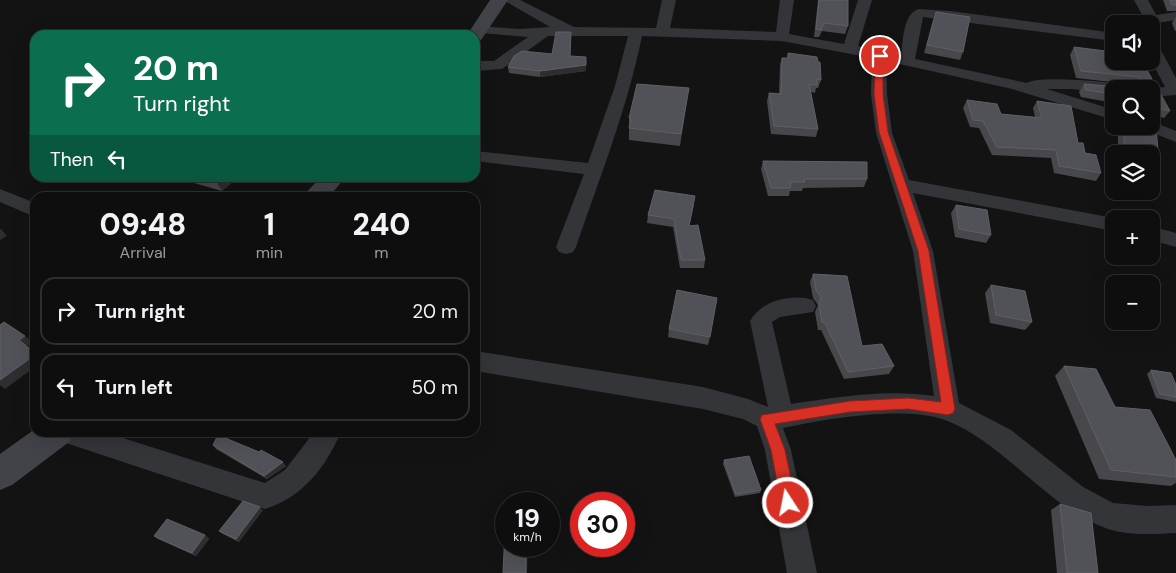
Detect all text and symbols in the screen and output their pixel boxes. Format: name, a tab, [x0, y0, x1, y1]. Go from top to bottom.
map controls	[1105, 15, 1160, 330]
button: sound	[1105, 15, 1160, 70]
pin	[859, 35, 901, 77]
icon: arrive	[866, 42, 894, 70]
text: 20 m	[133, 45, 219, 91]
icon: right	[50, 50, 115, 115]
button: search	[1105, 80, 1160, 135]
text: Turn right	[133, 89, 230, 118]
icon: left	[103, 145, 131, 173]
button: layers	[1105, 145, 1160, 200]
text: Then	[50, 147, 93, 172]
text: 09:48	[99, 205, 186, 244]
text: 1	[264, 205, 275, 244]
text: 240	[352, 205, 410, 244]
button: +	[1105, 210, 1160, 265]
text: Arrival	[120, 242, 166, 263]
text: min	[256, 242, 283, 263]
text: m	[374, 242, 389, 263]
button: −	[1105, 275, 1160, 330]
icon: right	[52, 297, 80, 325]
text: Turn right	[95, 299, 185, 324]
text: 20 m	[412, 299, 458, 324]
icon: left	[52, 373, 80, 401]
text: Turn left	[95, 375, 173, 400]
text: 50 m	[411, 375, 458, 400]
position arrow	[761, 476, 813, 528]
speed limit sign: 30	[570, 492, 635, 557]
text: 19	[515, 502, 540, 535]
text: km/h	[513, 529, 542, 545]

